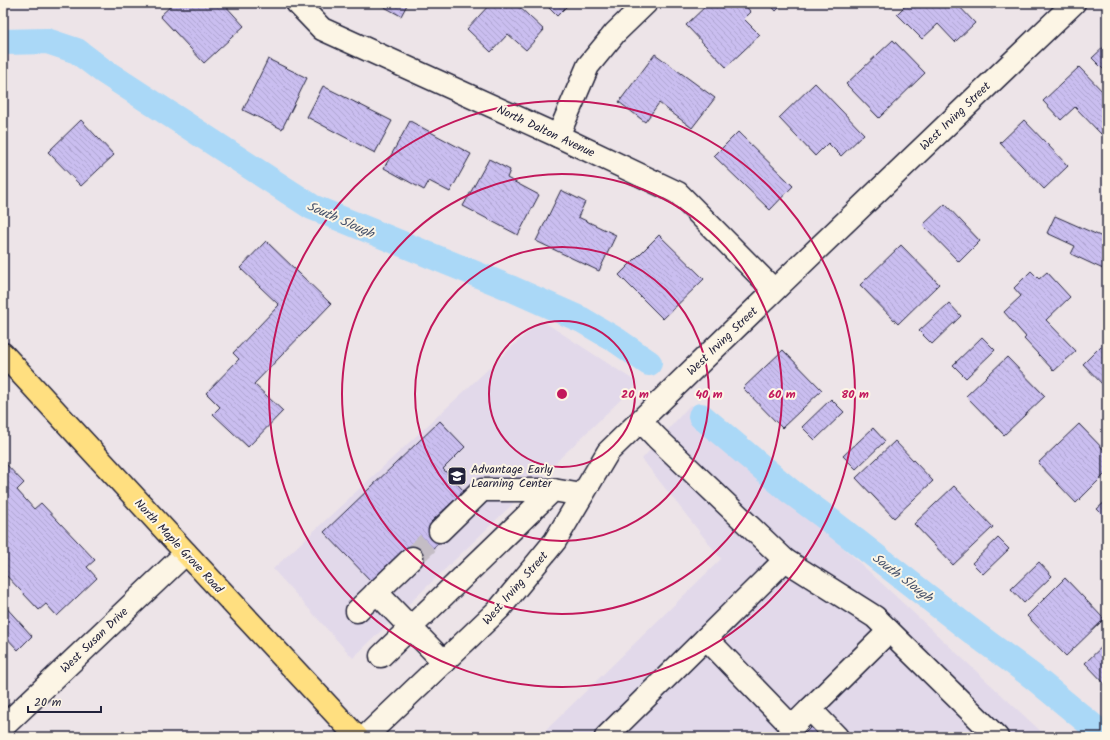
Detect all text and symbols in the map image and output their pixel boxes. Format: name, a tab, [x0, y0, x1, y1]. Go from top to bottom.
street label: West Irving Street	[916, 77, 995, 155]
street label: North Dalton Avenue	[494, 100, 599, 163]
water label: South Slough	[303, 196, 378, 245]
street label: West Irving Street	[683, 302, 762, 380]
text: 20 m	[621, 385, 649, 404]
text: 40 m	[695, 385, 723, 404]
text: 60 m	[768, 385, 796, 404]
text: 80 m	[841, 385, 869, 404]
centre of rings	[555, 387, 569, 401]
place label: Advantage Early Learning Center	[471, 460, 553, 493]
school or university icon: Advantage Early Learning Center	[446, 465, 468, 487]
street label: North Maple Grove Road	[130, 495, 228, 599]
street label: West Irving Street	[478, 547, 553, 629]
water label: South Slough	[867, 548, 938, 609]
street label: West Susan Drive	[56, 602, 133, 678]
scale bar	[28, 688, 101, 714]
text: 20 m	[34, 693, 62, 712]

